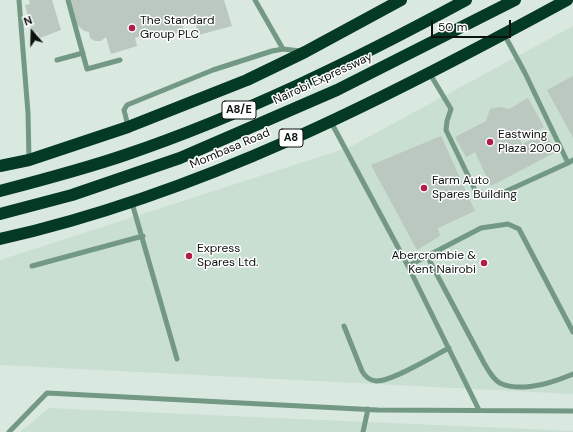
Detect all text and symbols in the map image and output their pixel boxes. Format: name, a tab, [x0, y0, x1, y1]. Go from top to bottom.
north arrow	[12, 12, 52, 52]
scale bar	[433, 12, 513, 38]
text: N	[22, 13, 34, 29]
place label: The Standard Group PLC	[140, 14, 215, 42]
text: 50 m	[438, 19, 467, 35]
marker: The Standard Group PLC	[127, 23, 137, 33]
street label: Nairobi Expressway	[271, 50, 375, 108]
road number: A8/E	[222, 101, 256, 119]
street label: Mombasa Road	[188, 126, 272, 172]
place label: Eastwing Plaza 2000	[498, 128, 561, 156]
road number: A8	[279, 129, 303, 147]
marker: Eastwing Plaza 2000	[485, 137, 495, 147]
place label: Farm Auto Spares Building	[432, 174, 517, 202]
marker: Farm Auto Spares Building	[419, 183, 429, 193]
place label: Express Spares Ltd.	[197, 242, 258, 270]
place label: Abercrombie & Kent Nairobi	[391, 249, 476, 277]
marker: Express Spares Ltd.	[184, 251, 194, 261]
marker: Abercrombie & Kent Nairobi	[479, 258, 489, 268]

